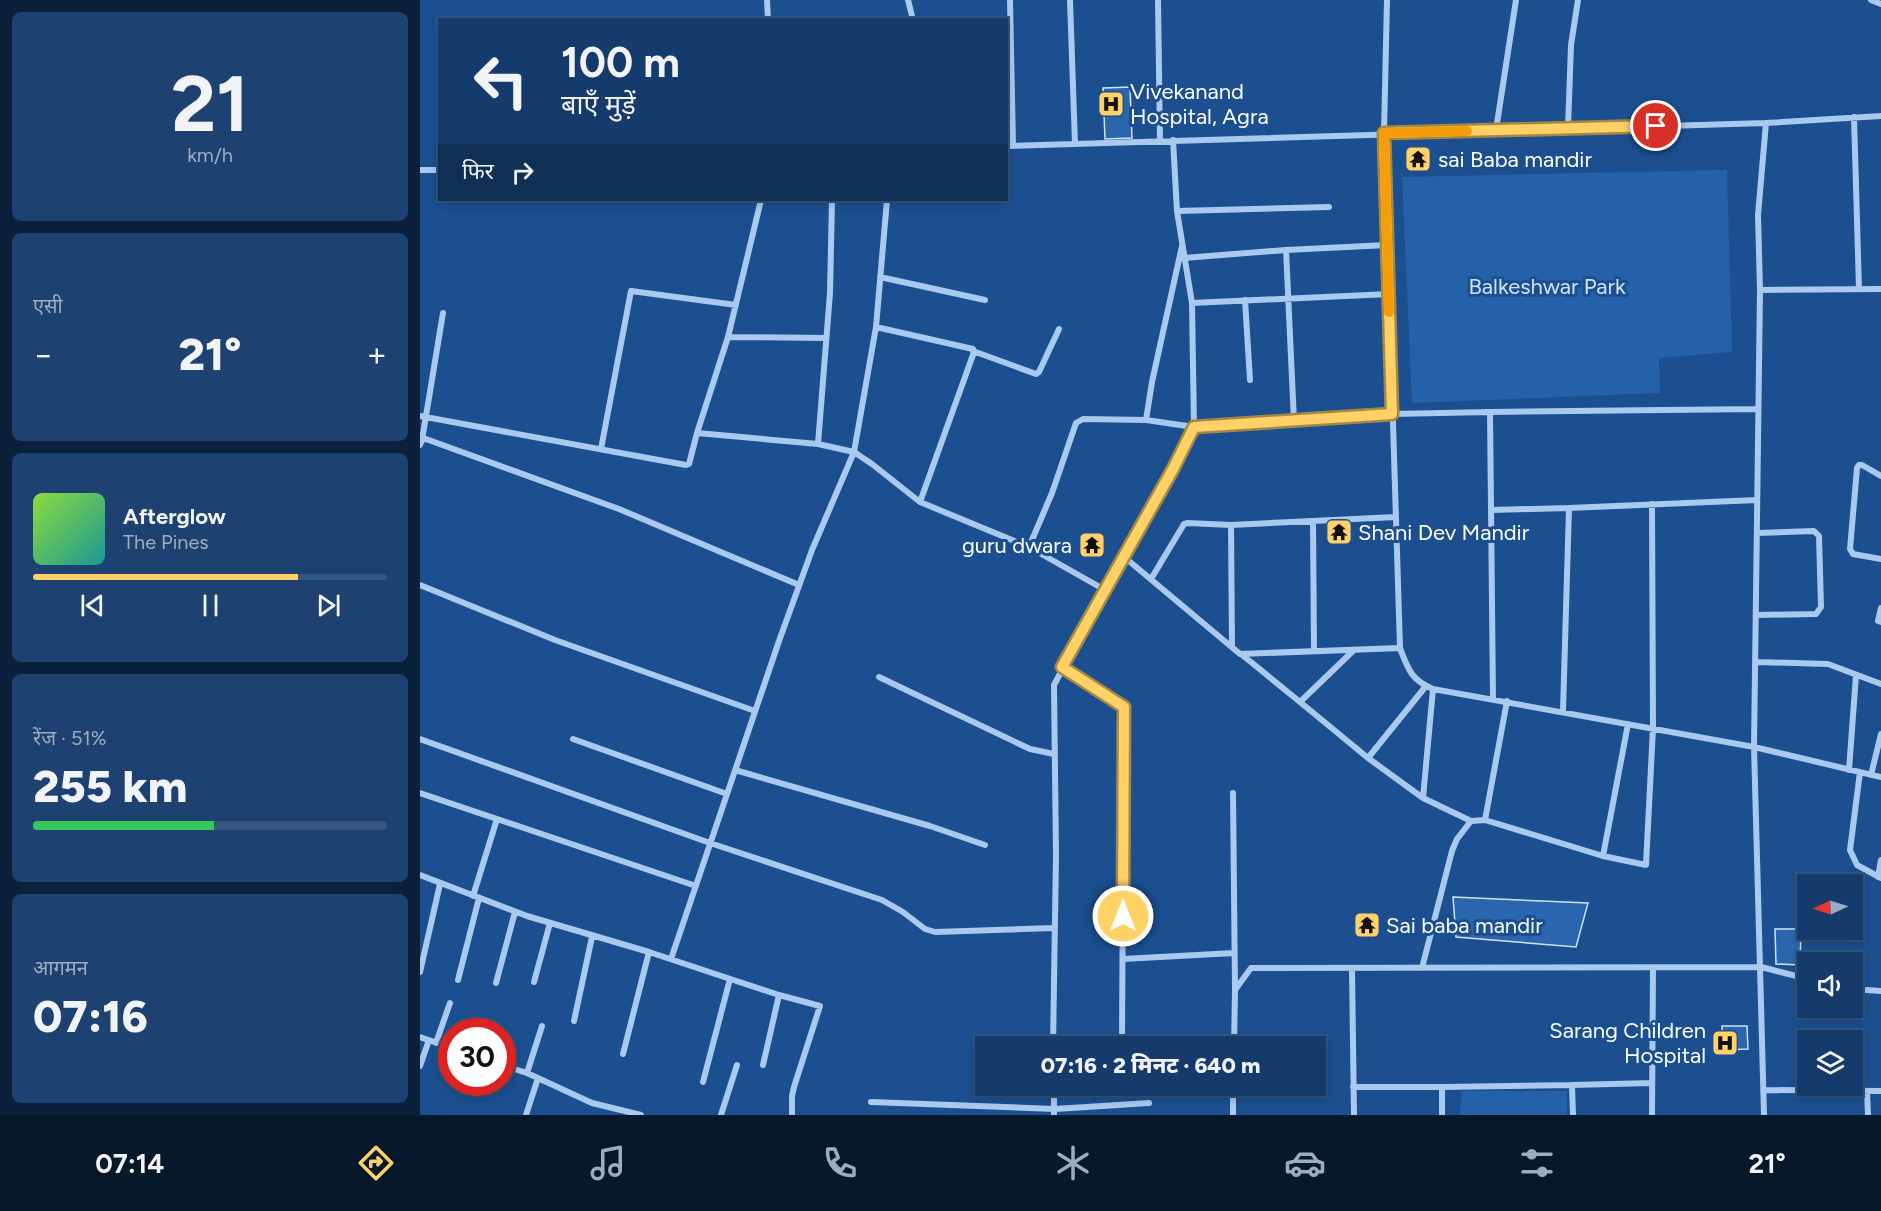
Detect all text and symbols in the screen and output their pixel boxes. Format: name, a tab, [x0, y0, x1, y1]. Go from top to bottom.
text: 100 m	[561, 37, 680, 88]
icon: left	[462, 42, 540, 120]
text: 21	[171, 57, 249, 151]
place label: Vivekanand Hospital, Agra	[1130, 78, 1269, 130]
text: बाएँ मुड़ें	[561, 88, 636, 121]
hospital icon: Vivekanand Hospital, Agra	[1096, 89, 1126, 119]
pin	[1630, 100, 1681, 151]
icon: arrive	[1639, 109, 1672, 142]
text: km/h	[187, 143, 233, 167]
temple icon: sai Baba mandir	[1403, 144, 1433, 174]
place label: sai Baba mandir	[1438, 146, 1592, 173]
icon: right	[506, 156, 539, 189]
text: फिर	[462, 158, 494, 185]
park label: Balkeshwar Park	[1468, 273, 1626, 300]
text: एसी	[33, 294, 63, 318]
text: 21°	[179, 327, 241, 381]
text: −	[33, 335, 54, 374]
text: +	[366, 335, 387, 374]
text: Afterglow	[123, 503, 226, 530]
temple icon: Shani Dev Mandir	[1324, 517, 1354, 547]
place label: Shani Dev Mandir	[1358, 519, 1530, 546]
text: The Pines	[123, 530, 209, 554]
temple icon: guru dwara	[1077, 530, 1107, 560]
place label: guru dwara	[962, 532, 1072, 559]
icon: previous	[76, 589, 109, 622]
icon: pause	[194, 589, 227, 622]
icon: next	[312, 589, 345, 622]
text: रेंज · 51%	[33, 726, 106, 750]
text: 255 km	[33, 759, 188, 813]
north arrow	[1797, 874, 1863, 940]
map controls	[1797, 874, 1863, 1096]
position arrow	[1091, 884, 1155, 948]
temple icon: Sai baba mandir	[1352, 910, 1382, 940]
place label: Sai baba mandir	[1386, 912, 1543, 939]
button: sound	[1797, 952, 1863, 1018]
text: आगमन	[33, 956, 88, 980]
text: 07:16	[33, 989, 148, 1043]
place label: Sarang Children Hospital	[1549, 1017, 1706, 1069]
speed limit sign: 30	[438, 1018, 516, 1096]
hospital icon: Sarang Children Hospital	[1710, 1028, 1740, 1058]
button: layers	[1797, 1030, 1863, 1096]
text: 07:16 · 2 मिनट · 640 m	[1041, 1052, 1260, 1079]
icon: directions	[355, 1142, 397, 1184]
icon: music	[587, 1142, 629, 1184]
icon: phone	[819, 1142, 861, 1184]
icon: climate	[1052, 1142, 1094, 1184]
icon: car	[1284, 1142, 1326, 1184]
icon: filters	[1516, 1142, 1558, 1184]
text: 07:14	[95, 1147, 164, 1180]
text: 21°	[1749, 1147, 1786, 1180]

